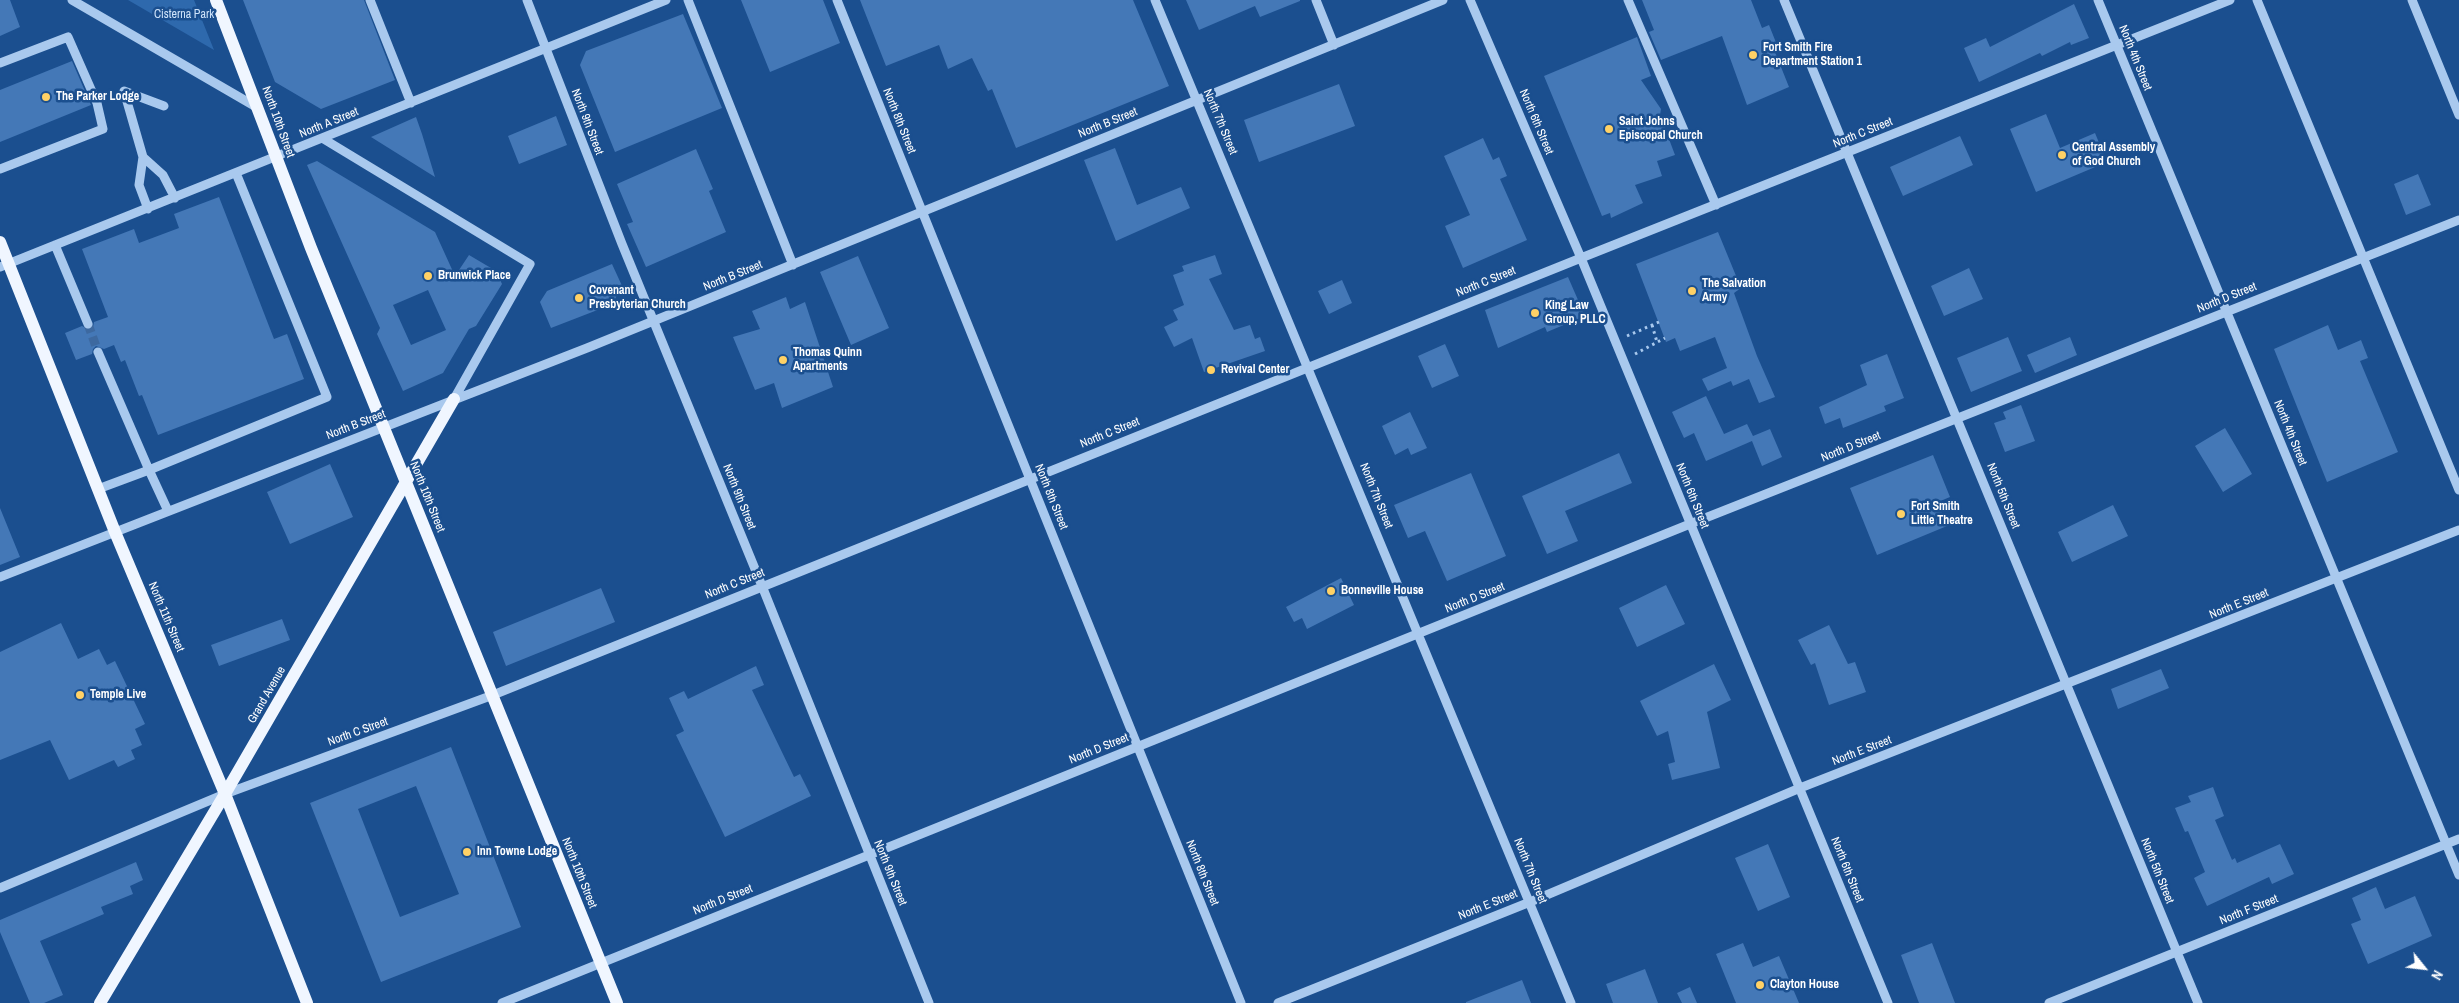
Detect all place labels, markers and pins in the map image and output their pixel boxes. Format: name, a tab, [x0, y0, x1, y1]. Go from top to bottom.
place label: Fort Smith Fire Department Station 1	[1763, 41, 1862, 69]
marker: Fort Smith Fire Department Station 1	[1747, 49, 1759, 61]
place label: The Parker Lodge	[56, 90, 139, 104]
marker: The Parker Lodge	[40, 91, 52, 103]
place label: Saint Johns Episcopal Church	[1619, 115, 1703, 143]
marker: Saint Johns Episcopal Church	[1603, 123, 1615, 135]
place label: Central Assembly of God Church	[2072, 141, 2155, 169]
marker: Central Assembly of God Church	[2056, 149, 2068, 161]
place label: Brunwick Place	[438, 269, 511, 283]
marker: Brunwick Place	[422, 270, 434, 282]
place label: The Salvation Army	[1702, 277, 1766, 305]
place label: Covenant Presbyterian Church	[589, 284, 686, 312]
marker: The Salvation Army	[1686, 285, 1698, 297]
marker: Covenant Presbyterian Church	[573, 292, 585, 304]
place label: King Law Group, PLLC	[1545, 299, 1606, 327]
marker: King Law Group, PLLC	[1529, 307, 1541, 319]
place label: Thomas Quinn Apartments	[793, 346, 862, 374]
marker: Thomas Quinn Apartments	[777, 354, 789, 366]
place label: Revival Center	[1221, 363, 1289, 377]
marker: Revival Center	[1205, 364, 1217, 376]
place label: Fort Smith Little Theatre	[1911, 500, 1973, 528]
marker: Fort Smith Little Theatre	[1895, 508, 1907, 520]
place label: Bonneville House	[1341, 584, 1424, 598]
marker: Bonneville House	[1325, 585, 1337, 597]
place label: Temple Live	[90, 688, 146, 702]
marker: Temple Live	[74, 689, 86, 701]
place label: Inn Towne Lodge	[477, 845, 557, 859]
marker: Inn Towne Lodge	[461, 846, 473, 858]
place label: Clayton House	[1770, 978, 1839, 992]
marker: Clayton House	[1754, 979, 1766, 991]

